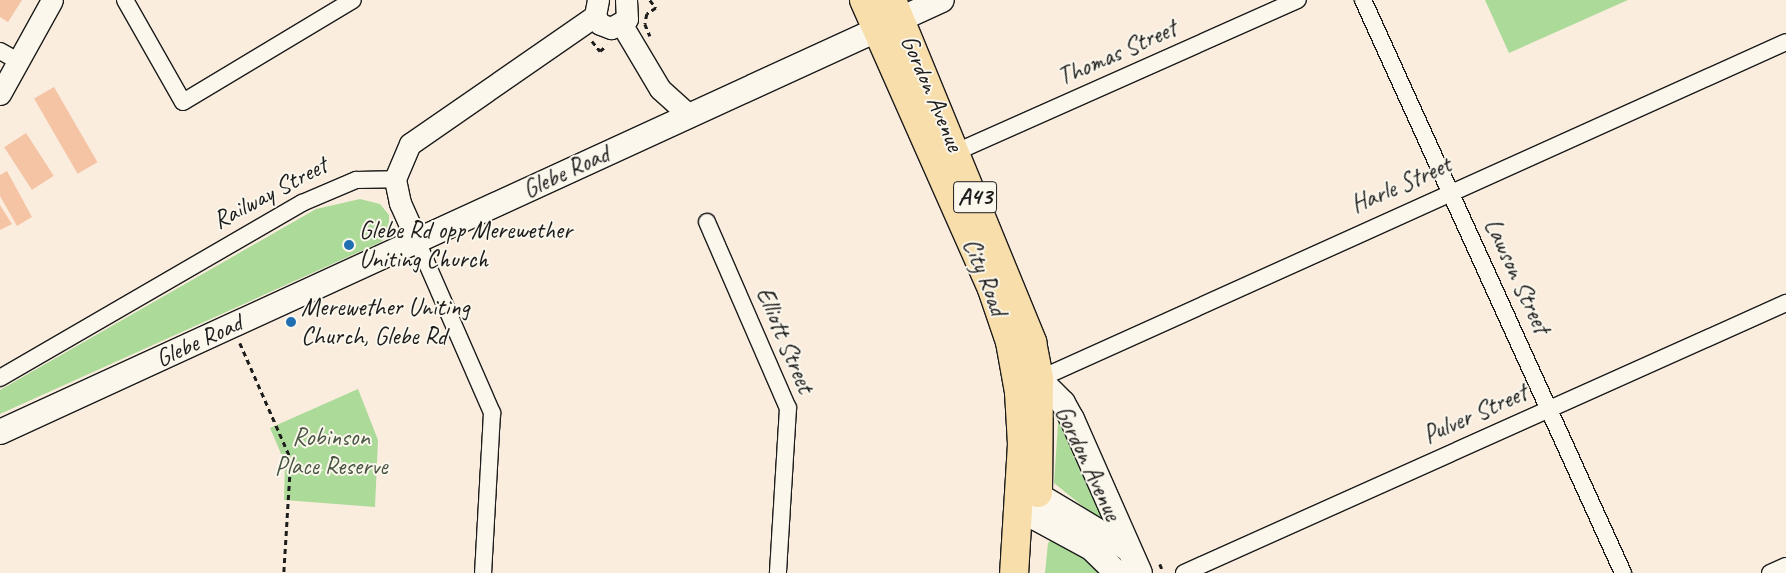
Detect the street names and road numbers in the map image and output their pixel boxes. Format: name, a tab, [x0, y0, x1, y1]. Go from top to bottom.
street label: Thomas Street	[1053, 14, 1181, 92]
street label: Gordon Avenue	[894, 30, 970, 156]
street label: Glebe Road	[518, 139, 614, 205]
street label: Railway Street	[208, 150, 332, 236]
street label: Harle Street	[1346, 150, 1456, 220]
road number: A43	[952, 176, 998, 218]
street label: Lawson Street	[1477, 214, 1557, 338]
street label: City Road	[956, 234, 1014, 320]
street label: Elliott Street	[749, 282, 821, 398]
street label: Glebe Road	[151, 308, 247, 374]
street label: Pulver Street	[1418, 378, 1532, 450]
street label: Gordon Avenue	[1048, 401, 1128, 525]

